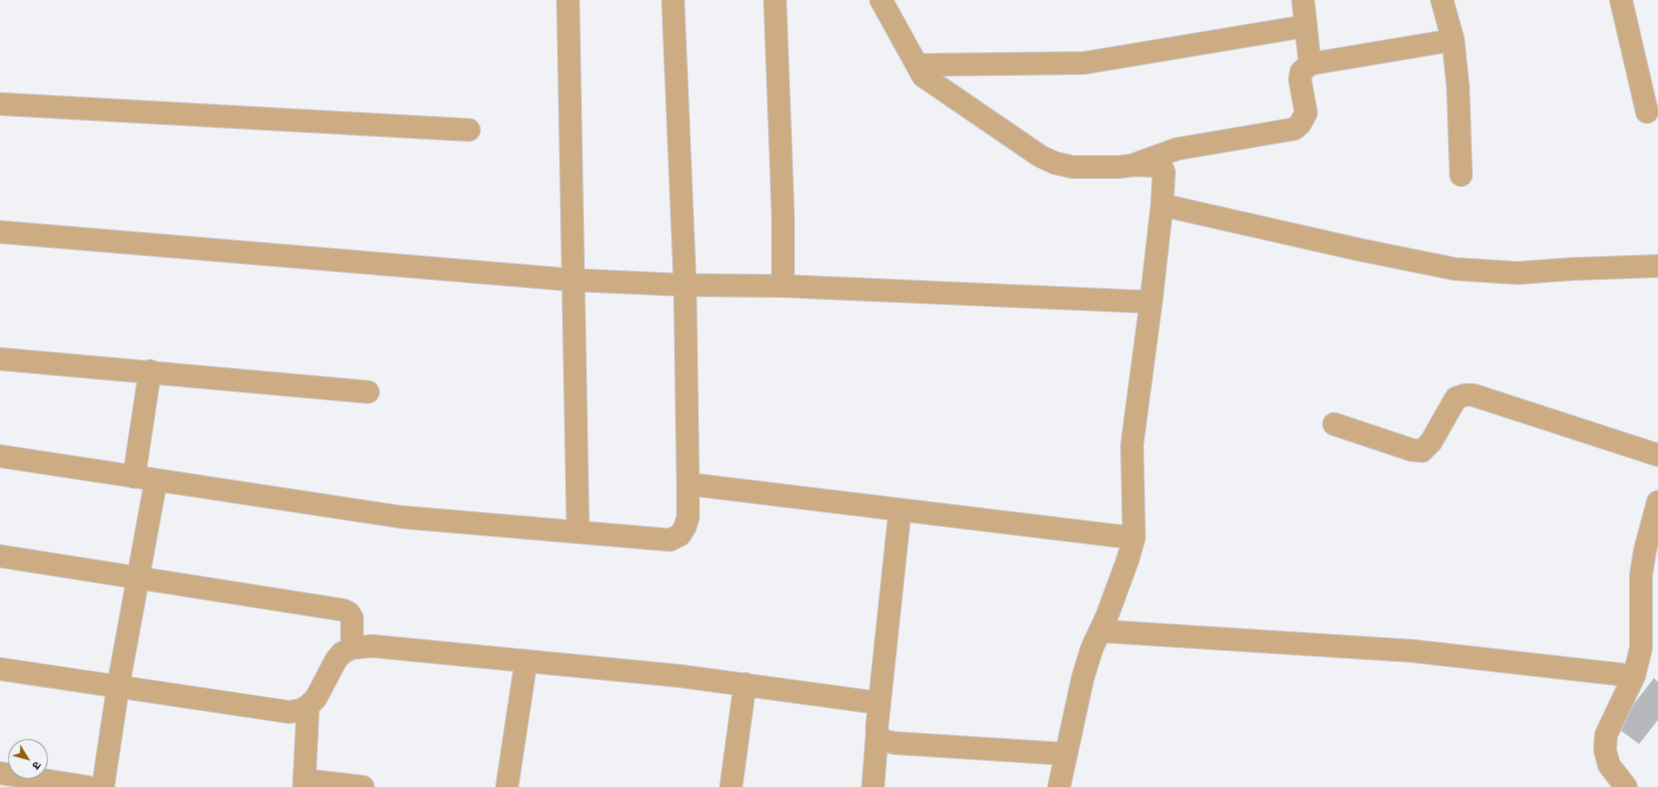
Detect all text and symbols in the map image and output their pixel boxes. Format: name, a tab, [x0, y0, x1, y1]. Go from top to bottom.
north arrow	[8, 739, 48, 779]
text: उ	[30, 759, 44, 772]

